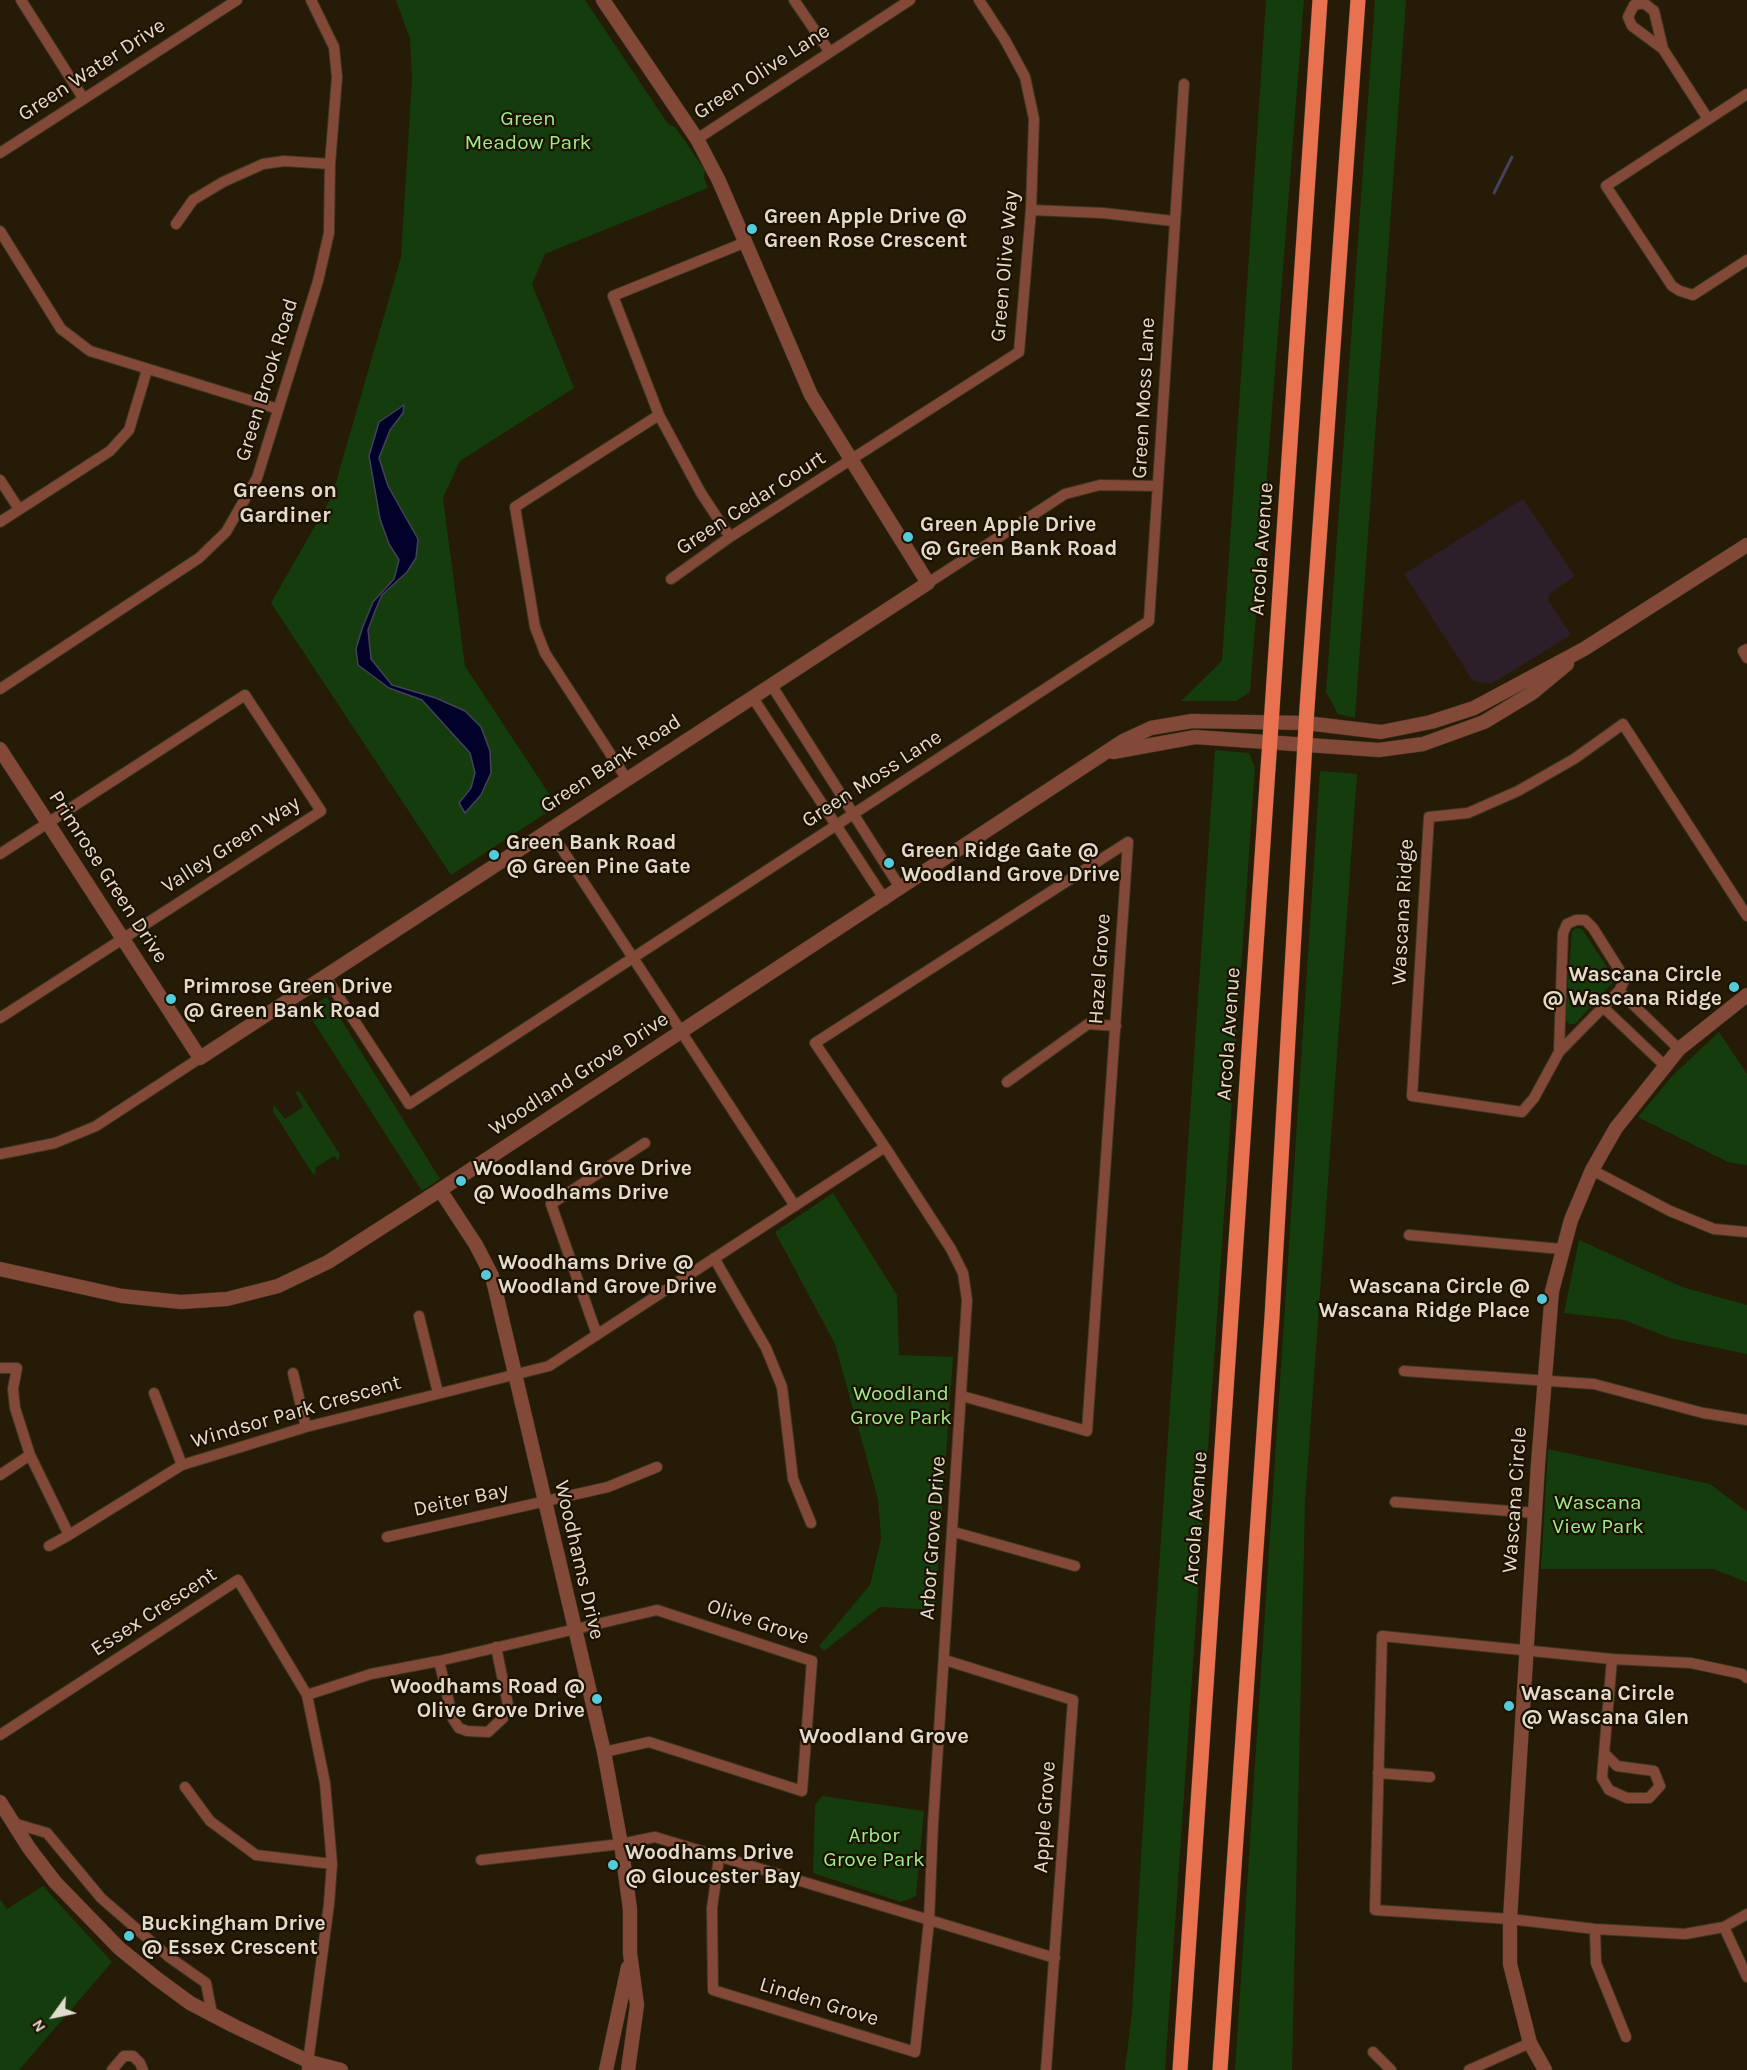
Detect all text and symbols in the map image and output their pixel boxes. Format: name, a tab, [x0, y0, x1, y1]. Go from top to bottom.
street label: Green Water Drive	[14, 13, 170, 127]
street label: Green Olive Lane	[689, 19, 835, 125]
park label: Green Meadow Park	[465, 106, 591, 156]
street label: Green Olive Way	[986, 189, 1024, 343]
place label: Green Apple Drive @ Green Rose Crescent	[764, 204, 967, 254]
marker: Green Apple Drive @ Green Rose Crescent	[745, 222, 759, 236]
street label: Green Brook Road	[230, 295, 304, 465]
street label: Green Moss Lane	[1127, 317, 1161, 479]
street label: Green Cedar Court	[672, 445, 830, 561]
district label: Greens on Gardiner	[233, 478, 337, 530]
street label: Arcola Avenue	[1245, 482, 1279, 616]
place label: Green Apple Drive @ Green Bank Road	[920, 512, 1117, 562]
marker: Green Apple Drive @ Green Bank Road	[901, 530, 915, 544]
street label: Green Bank Road	[536, 709, 686, 819]
street label: Green Moss Lane	[797, 724, 947, 834]
street label: Primrose Green Drive	[43, 786, 173, 968]
street label: Valley Green Way	[157, 791, 305, 899]
place label: Green Bank Road @ Green Pine Gate	[506, 830, 691, 880]
place label: Green Ridge Gate @ Woodland Grove Drive	[901, 838, 1120, 888]
street label: Wascana Ridge	[1387, 838, 1419, 986]
marker: Green Bank Road @ Green Pine Gate	[487, 848, 501, 862]
marker: Green Ridge Gate @ Woodland Grove Drive	[882, 856, 896, 870]
street label: Hazel Grove	[1084, 913, 1116, 1025]
place label: Wascana Circle @ Wascana Ridge	[1542, 962, 1722, 1012]
street label: Arcola Avenue	[1212, 967, 1246, 1101]
place label: Primrose Green Drive @ Green Bank Road	[183, 974, 393, 1024]
marker: Wascana Circle @ Wascana Ridge	[1727, 980, 1741, 994]
marker: Primrose Green Drive @ Green Bank Road	[164, 992, 178, 1006]
street label: Woodland Grove Drive	[484, 1007, 674, 1141]
place label: Woodland Grove Drive @ Woodhams Drive	[473, 1156, 692, 1206]
marker: Woodland Grove Drive @ Woodhams Drive	[454, 1174, 468, 1188]
place label: Woodhams Drive @ Woodland Grove Drive	[498, 1250, 717, 1300]
marker: Woodhams Drive @ Woodland Grove Drive	[479, 1268, 493, 1282]
place label: Wascana Circle @ Wascana Ridge Place	[1318, 1274, 1530, 1324]
marker: Wascana Circle @ Wascana Ridge Place	[1535, 1292, 1549, 1306]
street label: Windsor Park Crescent	[188, 1370, 404, 1454]
park label: Woodland Grove Park	[850, 1381, 952, 1431]
street label: Wascana Circle	[1497, 1426, 1533, 1574]
street label: Arcola Avenue	[1179, 1451, 1213, 1585]
street label: Arbor Grove Drive	[915, 1455, 951, 1621]
street label: Deiter Bay	[411, 1478, 511, 1522]
street label: Woodhams Drive	[548, 1478, 610, 1642]
park label: Wascana View Park	[1552, 1490, 1644, 1540]
street label: Essex Crescent	[86, 1562, 222, 1662]
street label: Olive Grove	[704, 1594, 812, 1650]
place label: Woodhams Road @ Olive Grove Drive	[390, 1674, 585, 1724]
place label: Wascana Circle @ Wascana Glen	[1521, 1681, 1689, 1731]
marker: Woodhams Road @ Olive Grove Drive	[590, 1692, 604, 1706]
marker: Wascana Circle @ Wascana Glen	[1502, 1699, 1516, 1713]
district label: Woodland Grove	[799, 1724, 969, 1750]
street label: Apple Grove	[1029, 1760, 1061, 1874]
park label: Arbor Grove Park	[823, 1823, 925, 1873]
place label: Woodhams Drive @ Gloucester Bay	[625, 1840, 800, 1890]
marker: Woodhams Drive @ Gloucester Bay	[606, 1858, 620, 1872]
place label: Buckingham Drive @ Essex Crescent	[141, 1911, 326, 1961]
marker: Buckingham Drive @ Essex Crescent	[122, 1929, 136, 1943]
street label: Linden Grove	[756, 1972, 882, 2032]
north arrow	[24, 1986, 84, 2046]
text: N	[27, 2016, 50, 2036]

